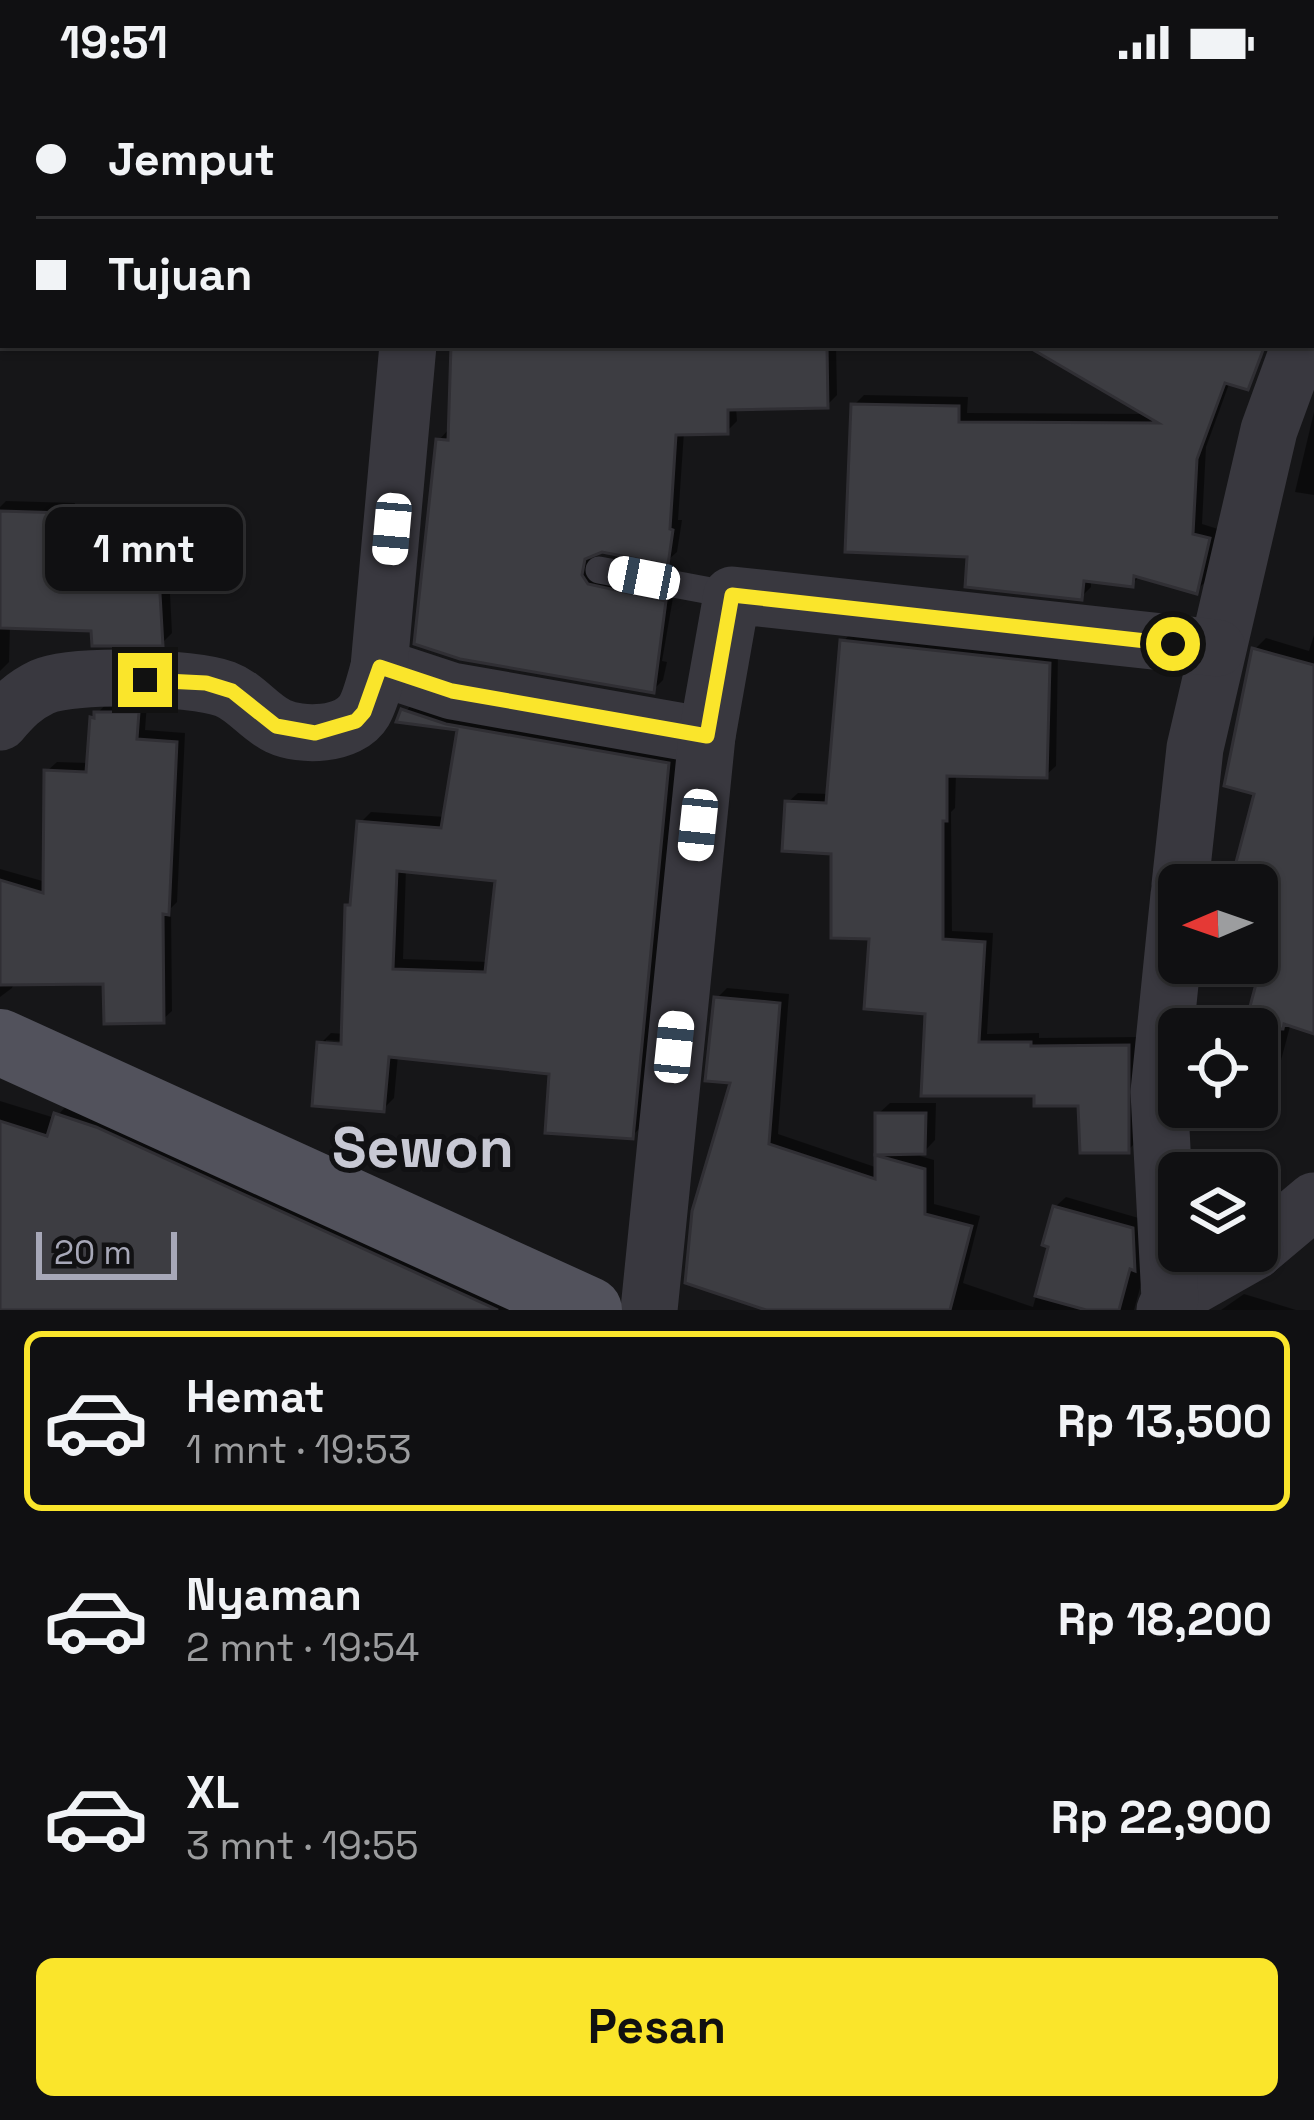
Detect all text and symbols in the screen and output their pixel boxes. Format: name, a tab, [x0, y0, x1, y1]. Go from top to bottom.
text: 19:51	[60, 14, 168, 71]
text: Jemput	[108, 131, 275, 188]
text: Tujuan	[108, 246, 252, 303]
car	[371, 492, 413, 566]
callout: 1 mnt	[46, 506, 244, 590]
text: 1 mnt	[93, 524, 195, 573]
car	[605, 553, 683, 603]
route start	[1146, 617, 1200, 671]
route end	[118, 653, 172, 707]
car	[676, 787, 720, 863]
north arrow	[1158, 864, 1278, 984]
map controls	[1158, 864, 1278, 1272]
button: locate	[1158, 1008, 1278, 1128]
car	[652, 1009, 696, 1085]
district label: Sewon	[332, 1111, 514, 1184]
button: layers	[1158, 1152, 1278, 1272]
scale bar	[36, 1226, 177, 1279]
text: 20 m	[54, 1232, 132, 1274]
icon: car	[42, 1367, 150, 1475]
text: Hemat	[186, 1368, 325, 1425]
text: Rp 13,500	[1057, 1393, 1272, 1450]
text: 1 mnt · 19:53	[186, 1425, 411, 1474]
icon: car	[42, 1565, 150, 1673]
text: Nyaman	[186, 1566, 362, 1623]
text: Rp 18,200	[1058, 1591, 1272, 1648]
text: 2 mnt · 19:54	[186, 1623, 420, 1672]
icon: car	[42, 1763, 150, 1871]
text: XL	[186, 1764, 239, 1821]
text: Rp 22,900	[1051, 1789, 1272, 1846]
text: 3 mnt · 19:55	[186, 1821, 419, 1870]
button: Pesan	[36, 1958, 1278, 2096]

